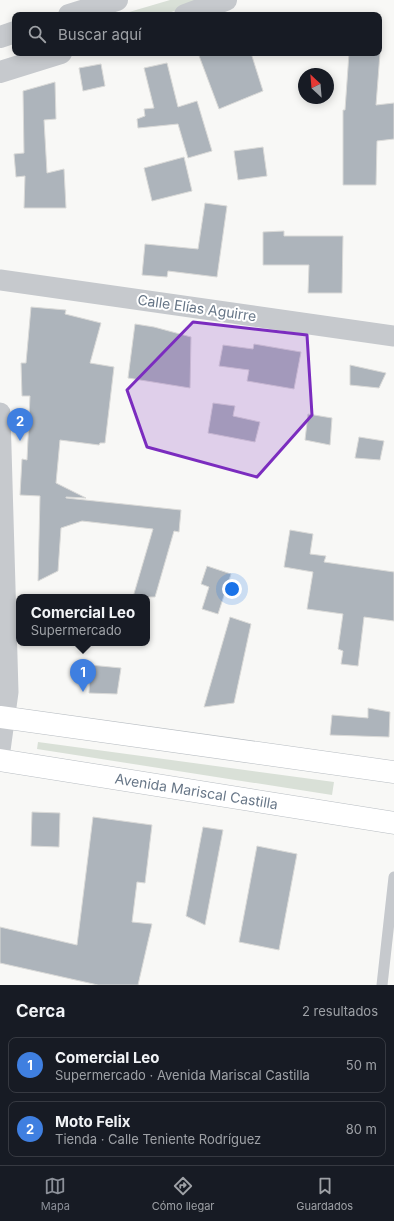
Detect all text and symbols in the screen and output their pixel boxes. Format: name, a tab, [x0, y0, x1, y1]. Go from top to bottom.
search box	[12, 12, 382, 56]
icon: search	[26, 23, 48, 45]
text: Buscar aquí	[58, 25, 142, 44]
north arrow	[298, 68, 334, 104]
street label: Calle Elías Aguirre	[136, 291, 258, 324]
pin: 2	[7, 408, 33, 441]
your location	[222, 579, 242, 599]
popup	[16, 594, 150, 646]
text: Comercial Leo	[31, 603, 135, 622]
text: Supermercado	[31, 622, 122, 638]
pin: 1	[70, 659, 96, 692]
street label: Avenida Mariscal Castilla	[114, 770, 279, 812]
text: Cerca	[16, 1001, 65, 1021]
text: 2 resultados	[302, 1003, 378, 1019]
text: Comercial Leo	[55, 1048, 160, 1067]
text: 1	[27, 1057, 33, 1073]
text: 50 m	[346, 1057, 377, 1073]
text: Supermercado · Avenida Mariscal Castilla	[55, 1067, 310, 1083]
text: Moto Felix	[55, 1112, 130, 1131]
text: 2	[26, 1121, 34, 1137]
text: 80 m	[346, 1121, 377, 1137]
text: Tienda · Calle Teniente Rodríguez	[55, 1131, 261, 1147]
tab: Mapa	[41, 1175, 70, 1213]
tab: Cómo llegar	[152, 1175, 214, 1213]
tab: Guardados	[296, 1175, 353, 1213]

